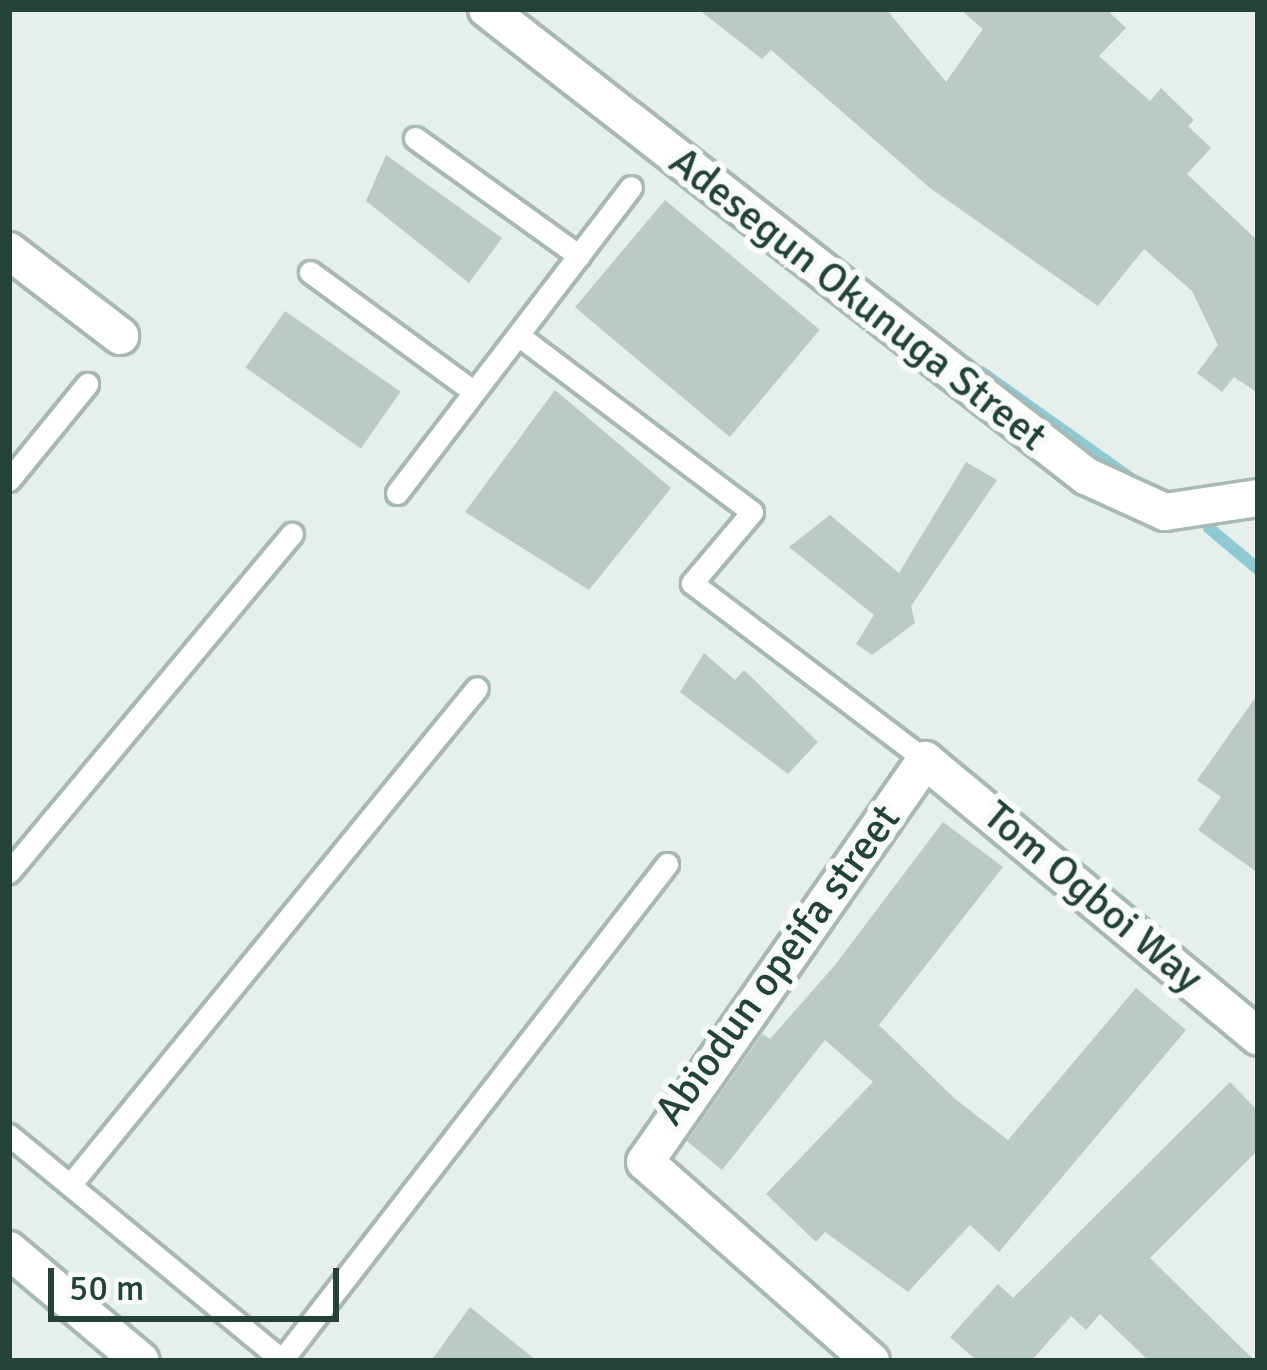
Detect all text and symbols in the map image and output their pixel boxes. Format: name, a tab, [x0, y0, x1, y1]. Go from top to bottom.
street label: Adesegun Okunuga Street	[660, 136, 1056, 462]
street label: Tom Ogboi Way	[973, 791, 1213, 1003]
street label: Abiodun opeifa street	[645, 795, 911, 1135]
scale bar	[54, 1244, 345, 1318]
text: 50 m	[69, 1266, 145, 1311]

